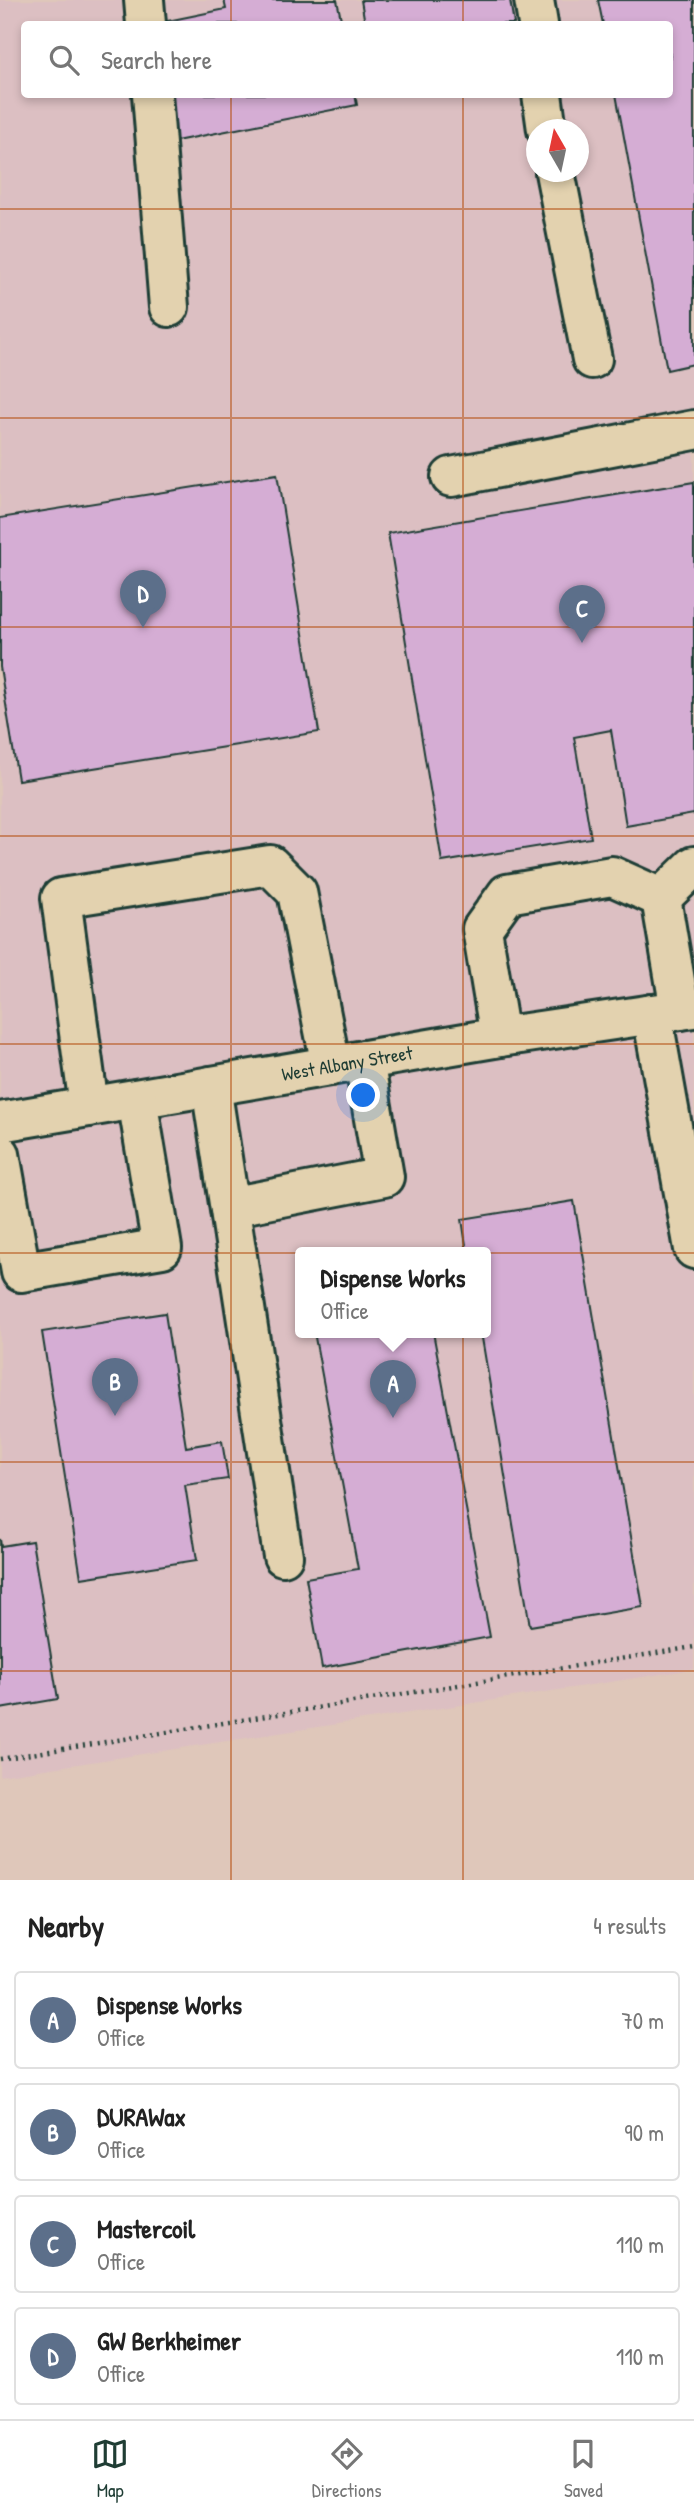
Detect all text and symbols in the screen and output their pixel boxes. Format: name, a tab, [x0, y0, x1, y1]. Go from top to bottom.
search box	[21, 21, 673, 98]
icon: search	[45, 41, 83, 79]
text: Search here	[101, 42, 212, 77]
north arrow	[526, 119, 589, 182]
pin: D	[120, 570, 166, 628]
pin: C	[559, 585, 605, 643]
street label: West Albany Street	[280, 1039, 415, 1087]
your location	[346, 1078, 380, 1112]
popup	[295, 1247, 491, 1338]
text: Dispense Works	[320, 1260, 466, 1295]
text: Office	[320, 1295, 369, 1326]
pin: B	[92, 1358, 138, 1416]
pin: A	[370, 1360, 416, 1418]
text: Nearby	[28, 1906, 104, 1946]
text: 4 results	[593, 1910, 666, 1941]
text: Dispense Works	[97, 1987, 242, 2022]
text: A	[47, 2005, 59, 2036]
text: 70 m	[621, 2005, 664, 2036]
text: Office	[97, 2022, 145, 2053]
text: DURAWax	[97, 2099, 186, 2134]
text: B	[47, 2117, 59, 2148]
text: 90 m	[624, 2117, 664, 2148]
text: Office	[97, 2134, 145, 2165]
text: Mastercoil	[97, 2211, 195, 2246]
text: C	[47, 2229, 59, 2260]
text: 110 m	[616, 2229, 664, 2260]
text: Office	[97, 2246, 145, 2277]
text: GW Berkheimer	[97, 2323, 241, 2358]
text: D	[48, 2341, 58, 2372]
text: 110 m	[616, 2341, 664, 2372]
text: Office	[97, 2358, 145, 2389]
tab: Map	[91, 2435, 129, 2503]
tab: Directions	[312, 2435, 382, 2503]
tab: Saved	[564, 2435, 603, 2503]

